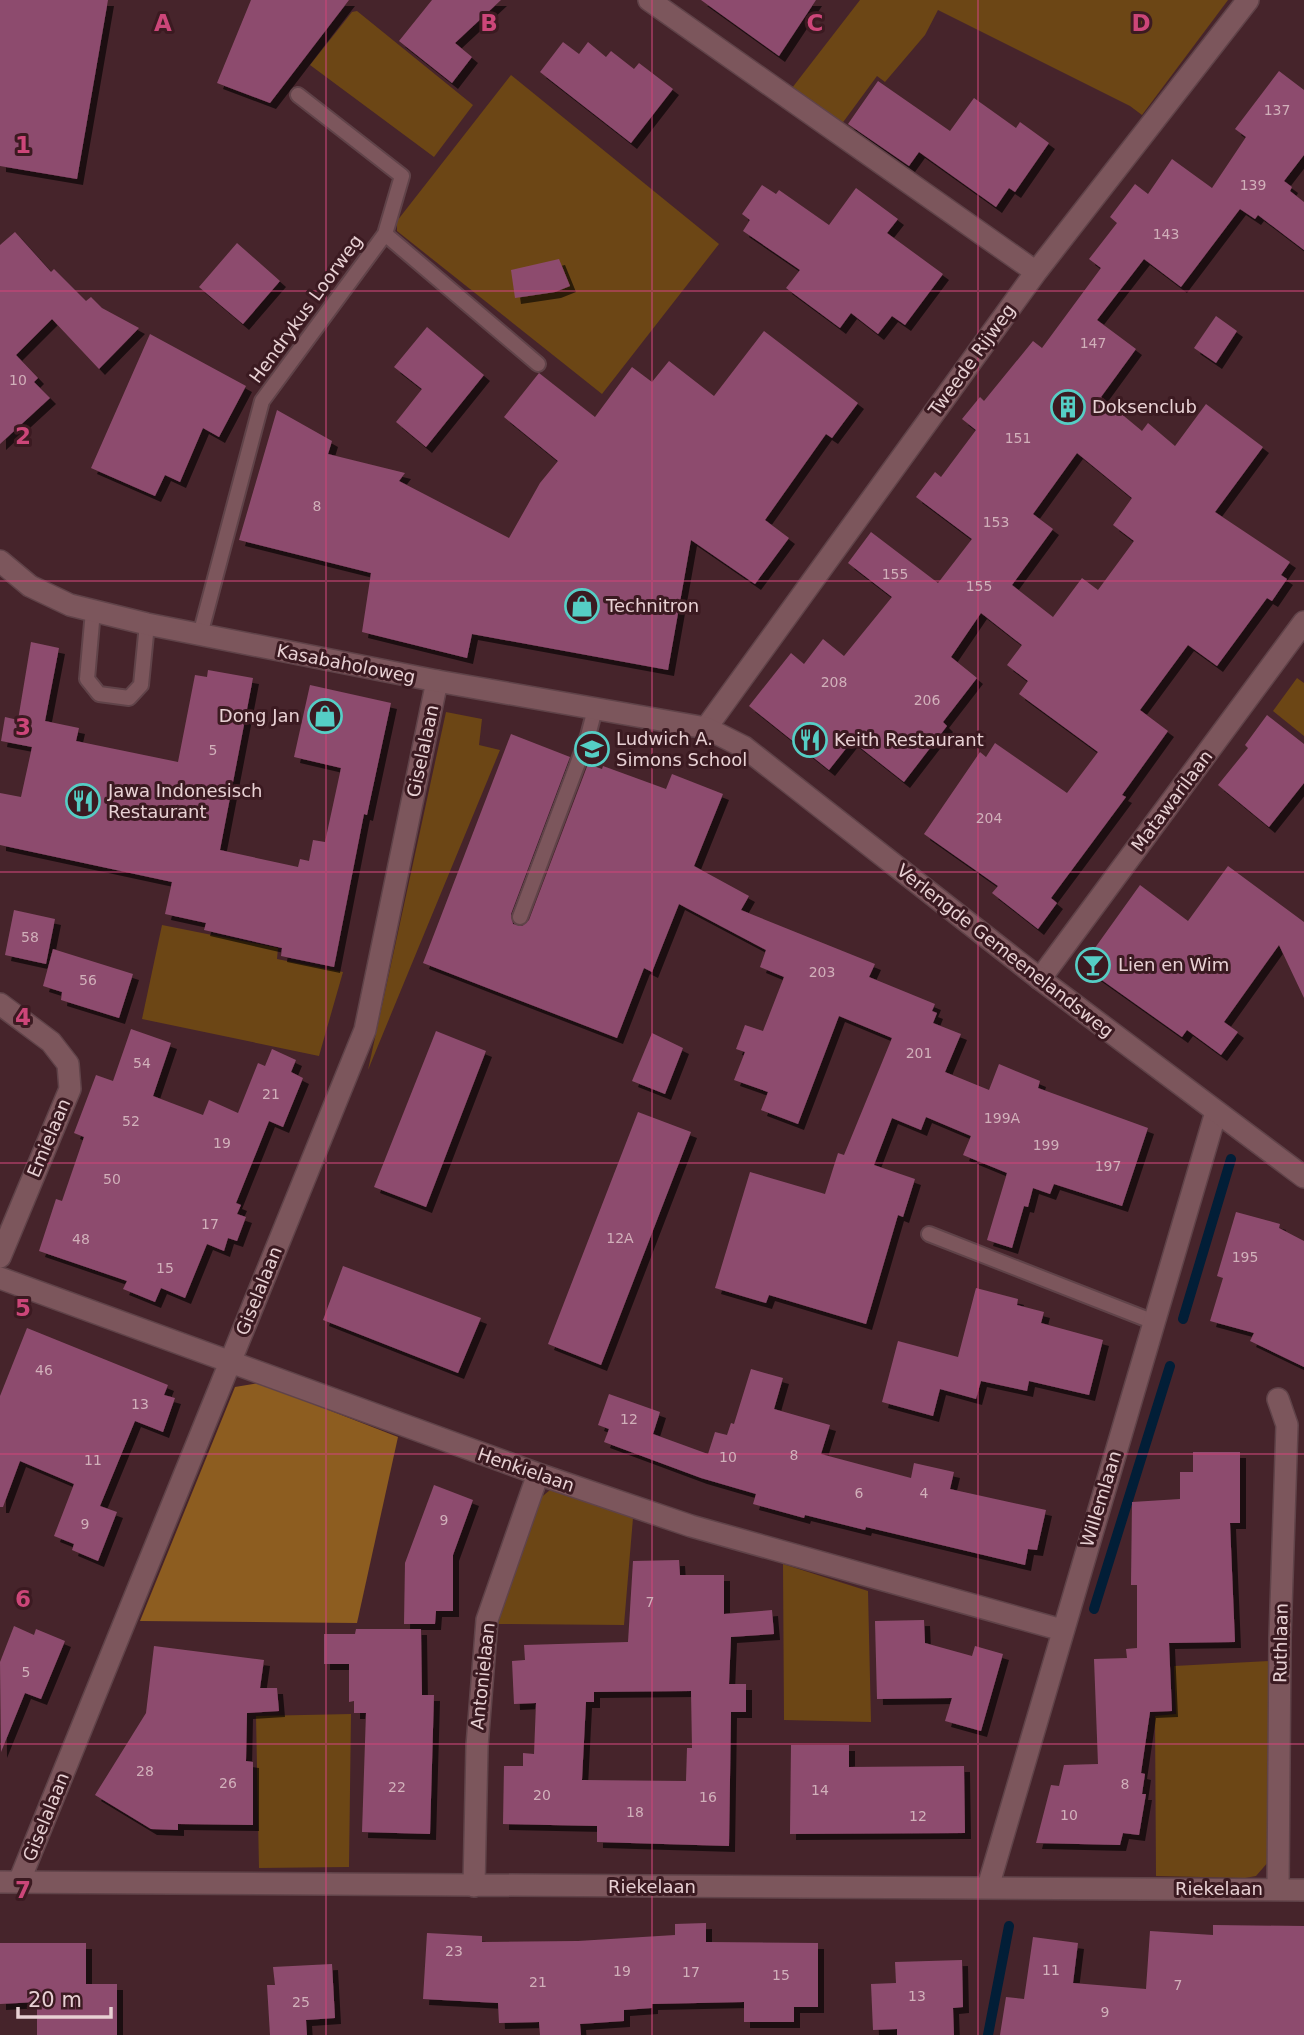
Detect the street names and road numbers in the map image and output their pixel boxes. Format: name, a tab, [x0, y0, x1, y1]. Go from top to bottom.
street label: Hendrykus Loorweg	[245, 230, 366, 387]
street label: Tweede Rijweg	[923, 300, 1019, 420]
street label: Kasabaholoweg	[275, 640, 417, 687]
street label: Giselalaan	[402, 703, 443, 799]
street label: Matawarilaan	[1127, 746, 1216, 855]
street label: Verlengde Gemeenelandsweg	[893, 859, 1118, 1042]
street label: Emielaan	[23, 1095, 75, 1180]
street label: Giselalaan	[231, 1243, 286, 1338]
street label: Henkielaan	[475, 1443, 577, 1496]
street label: Willemlaan	[1076, 1448, 1125, 1549]
street label: Ruthlaan	[1269, 1603, 1292, 1683]
street label: Antonielaan	[466, 1621, 499, 1731]
street label: Giselalaan	[18, 1769, 73, 1864]
street label: Riekelaan	[608, 1876, 696, 1897]
street label: Riekelaan	[1175, 1878, 1263, 1899]

